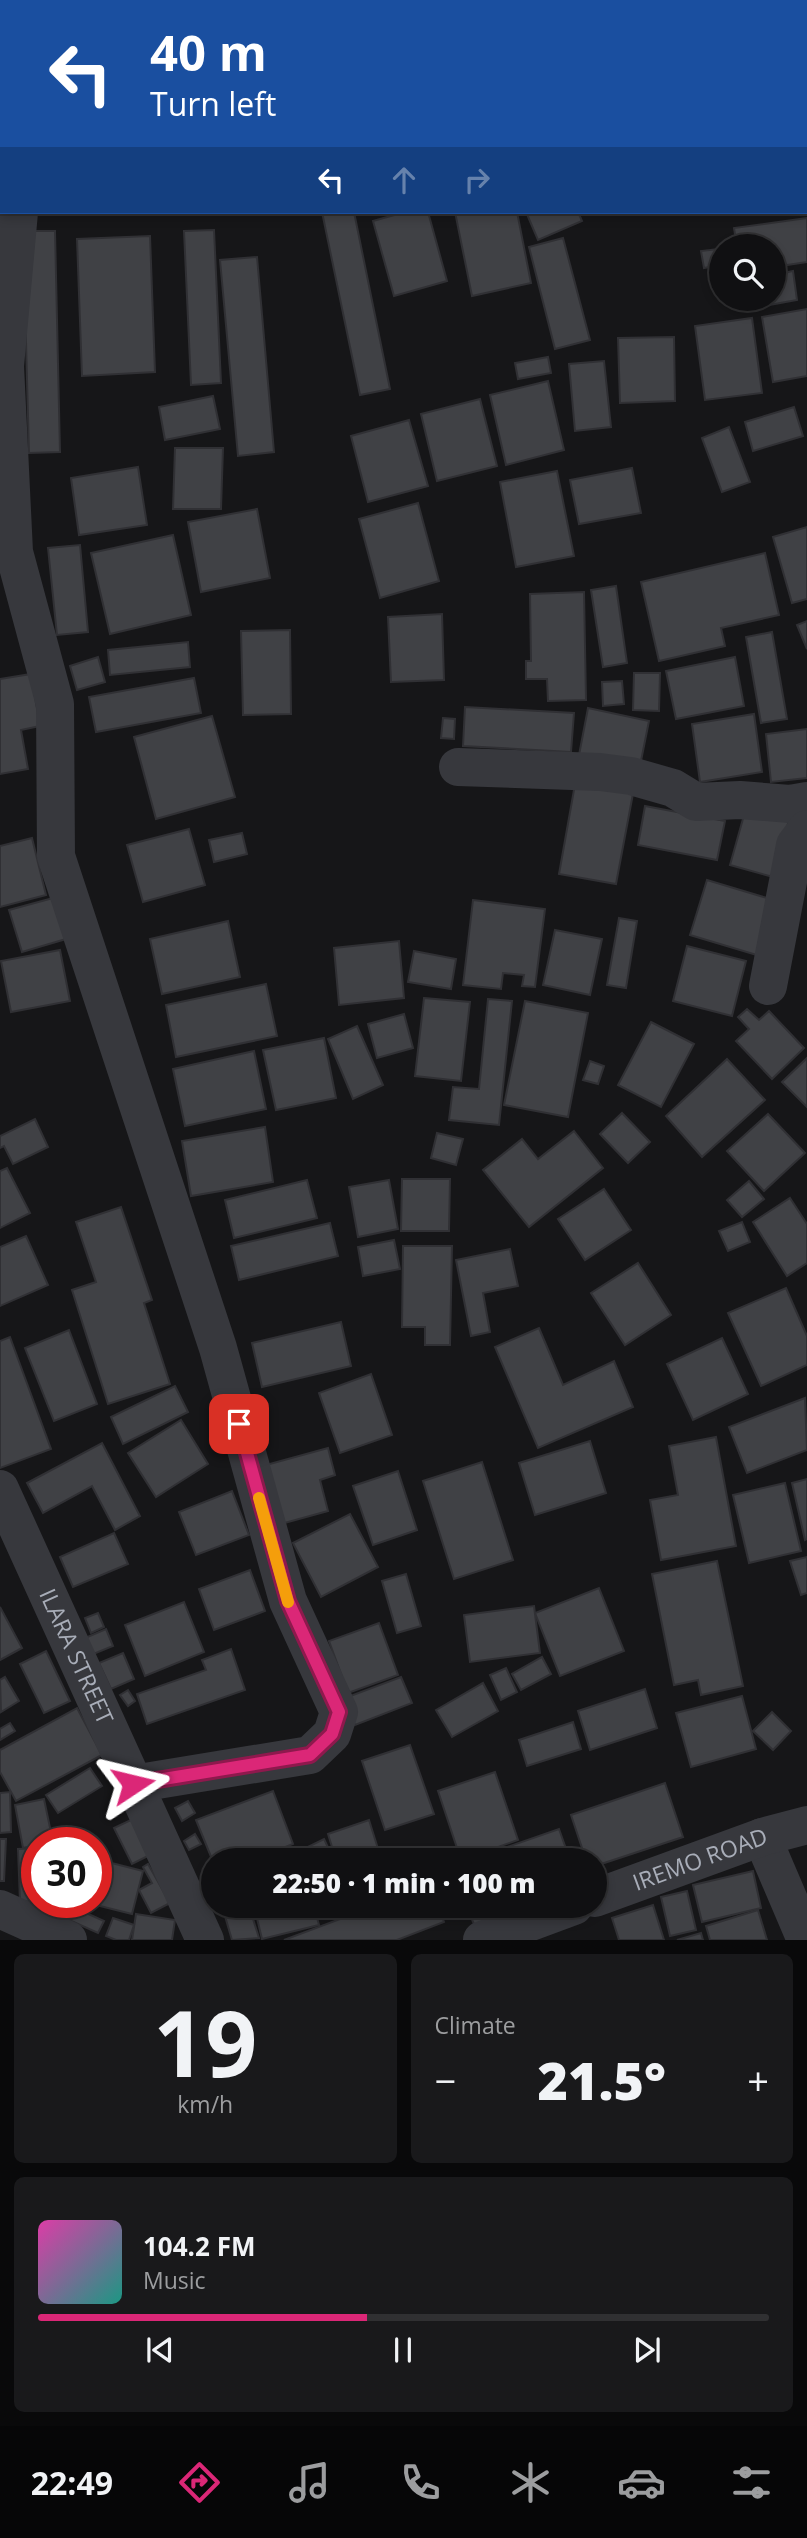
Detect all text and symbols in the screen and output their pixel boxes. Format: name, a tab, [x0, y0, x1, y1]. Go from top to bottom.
text: 40 m	[150, 19, 267, 85]
icon: left	[35, 28, 126, 119]
text: Turn left	[150, 82, 276, 125]
icon: left	[312, 161, 350, 199]
icon: ahead	[385, 161, 423, 199]
icon: right	[458, 161, 496, 199]
map controls	[709, 234, 786, 311]
button: search	[709, 234, 786, 311]
pin	[209, 1394, 269, 1454]
icon: arrive	[220, 1405, 258, 1443]
street label: ILARA STREET	[32, 1583, 122, 1729]
position arrow	[96, 1747, 170, 1821]
street label: IREMO ROAD	[628, 1819, 772, 1898]
speed limit sign: 30	[21, 1827, 112, 1918]
text: 22:50 · 1 min · 100 m	[273, 1865, 535, 1901]
text: 19	[153, 1980, 257, 2104]
text: Climate	[435, 2009, 516, 2041]
text: 21.5°	[538, 2044, 666, 2115]
text: −	[435, 2054, 456, 2106]
text: +	[747, 2054, 769, 2106]
text: km/h	[177, 2088, 233, 2120]
text: 104.2 FM	[143, 2228, 255, 2264]
text: Music	[143, 2264, 206, 2296]
icon: previous	[141, 2331, 179, 2369]
icon: pause	[384, 2331, 422, 2369]
icon: next	[628, 2331, 666, 2369]
icon: directions	[175, 2458, 224, 2507]
icon: music	[285, 2458, 334, 2507]
icon: phone	[396, 2458, 445, 2507]
icon: climate	[506, 2458, 555, 2507]
icon: car	[617, 2458, 666, 2507]
icon: filters	[727, 2458, 776, 2507]
text: 22:49	[31, 2461, 113, 2504]

